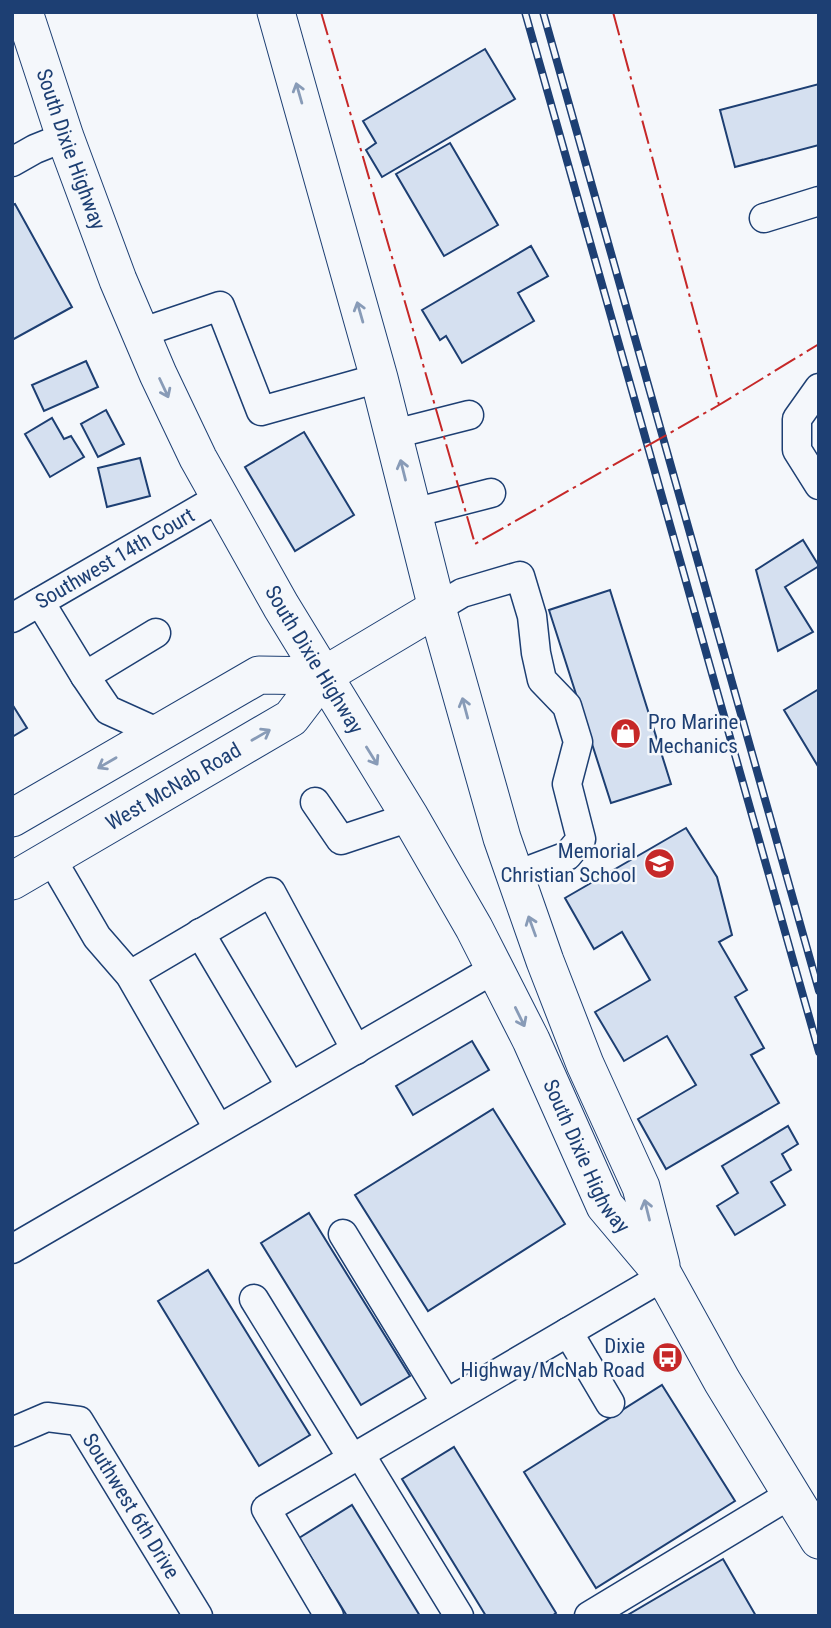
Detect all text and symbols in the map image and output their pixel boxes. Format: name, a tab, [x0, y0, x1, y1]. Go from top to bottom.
street label: South Dixie Highway	[31, 66, 110, 233]
one-way arrow	[291, 83, 304, 105]
one-way arrow	[353, 302, 366, 324]
one-way arrow	[158, 377, 171, 398]
one-way arrow	[396, 459, 409, 482]
street label: Southwest 14th Court	[31, 503, 199, 614]
street label: South Dixie Highway	[260, 581, 368, 738]
one-way arrow	[458, 698, 471, 720]
place label: Pro Marine Mechanics	[648, 710, 739, 758]
shop icon: Pro Marine Mechanics	[608, 717, 642, 751]
one-way arrow	[251, 728, 271, 742]
street label: West McNab Road	[102, 738, 245, 835]
one-way arrow	[365, 745, 379, 765]
one-way arrow	[98, 756, 118, 770]
place label: Memorial Christian School	[500, 839, 636, 887]
school or university icon: Memorial Christian School	[642, 846, 676, 880]
one-way arrow	[525, 915, 537, 937]
one-way arrow	[513, 1006, 527, 1027]
street label: South Dixie Highway	[538, 1076, 635, 1238]
one-way arrow	[640, 1199, 653, 1222]
place label: Dixie Highway/McNab Road	[461, 1334, 645, 1382]
bus stop icon: Dixie Highway/McNab Road	[651, 1341, 685, 1375]
street label: Southwest 6th Drive	[78, 1429, 184, 1583]

